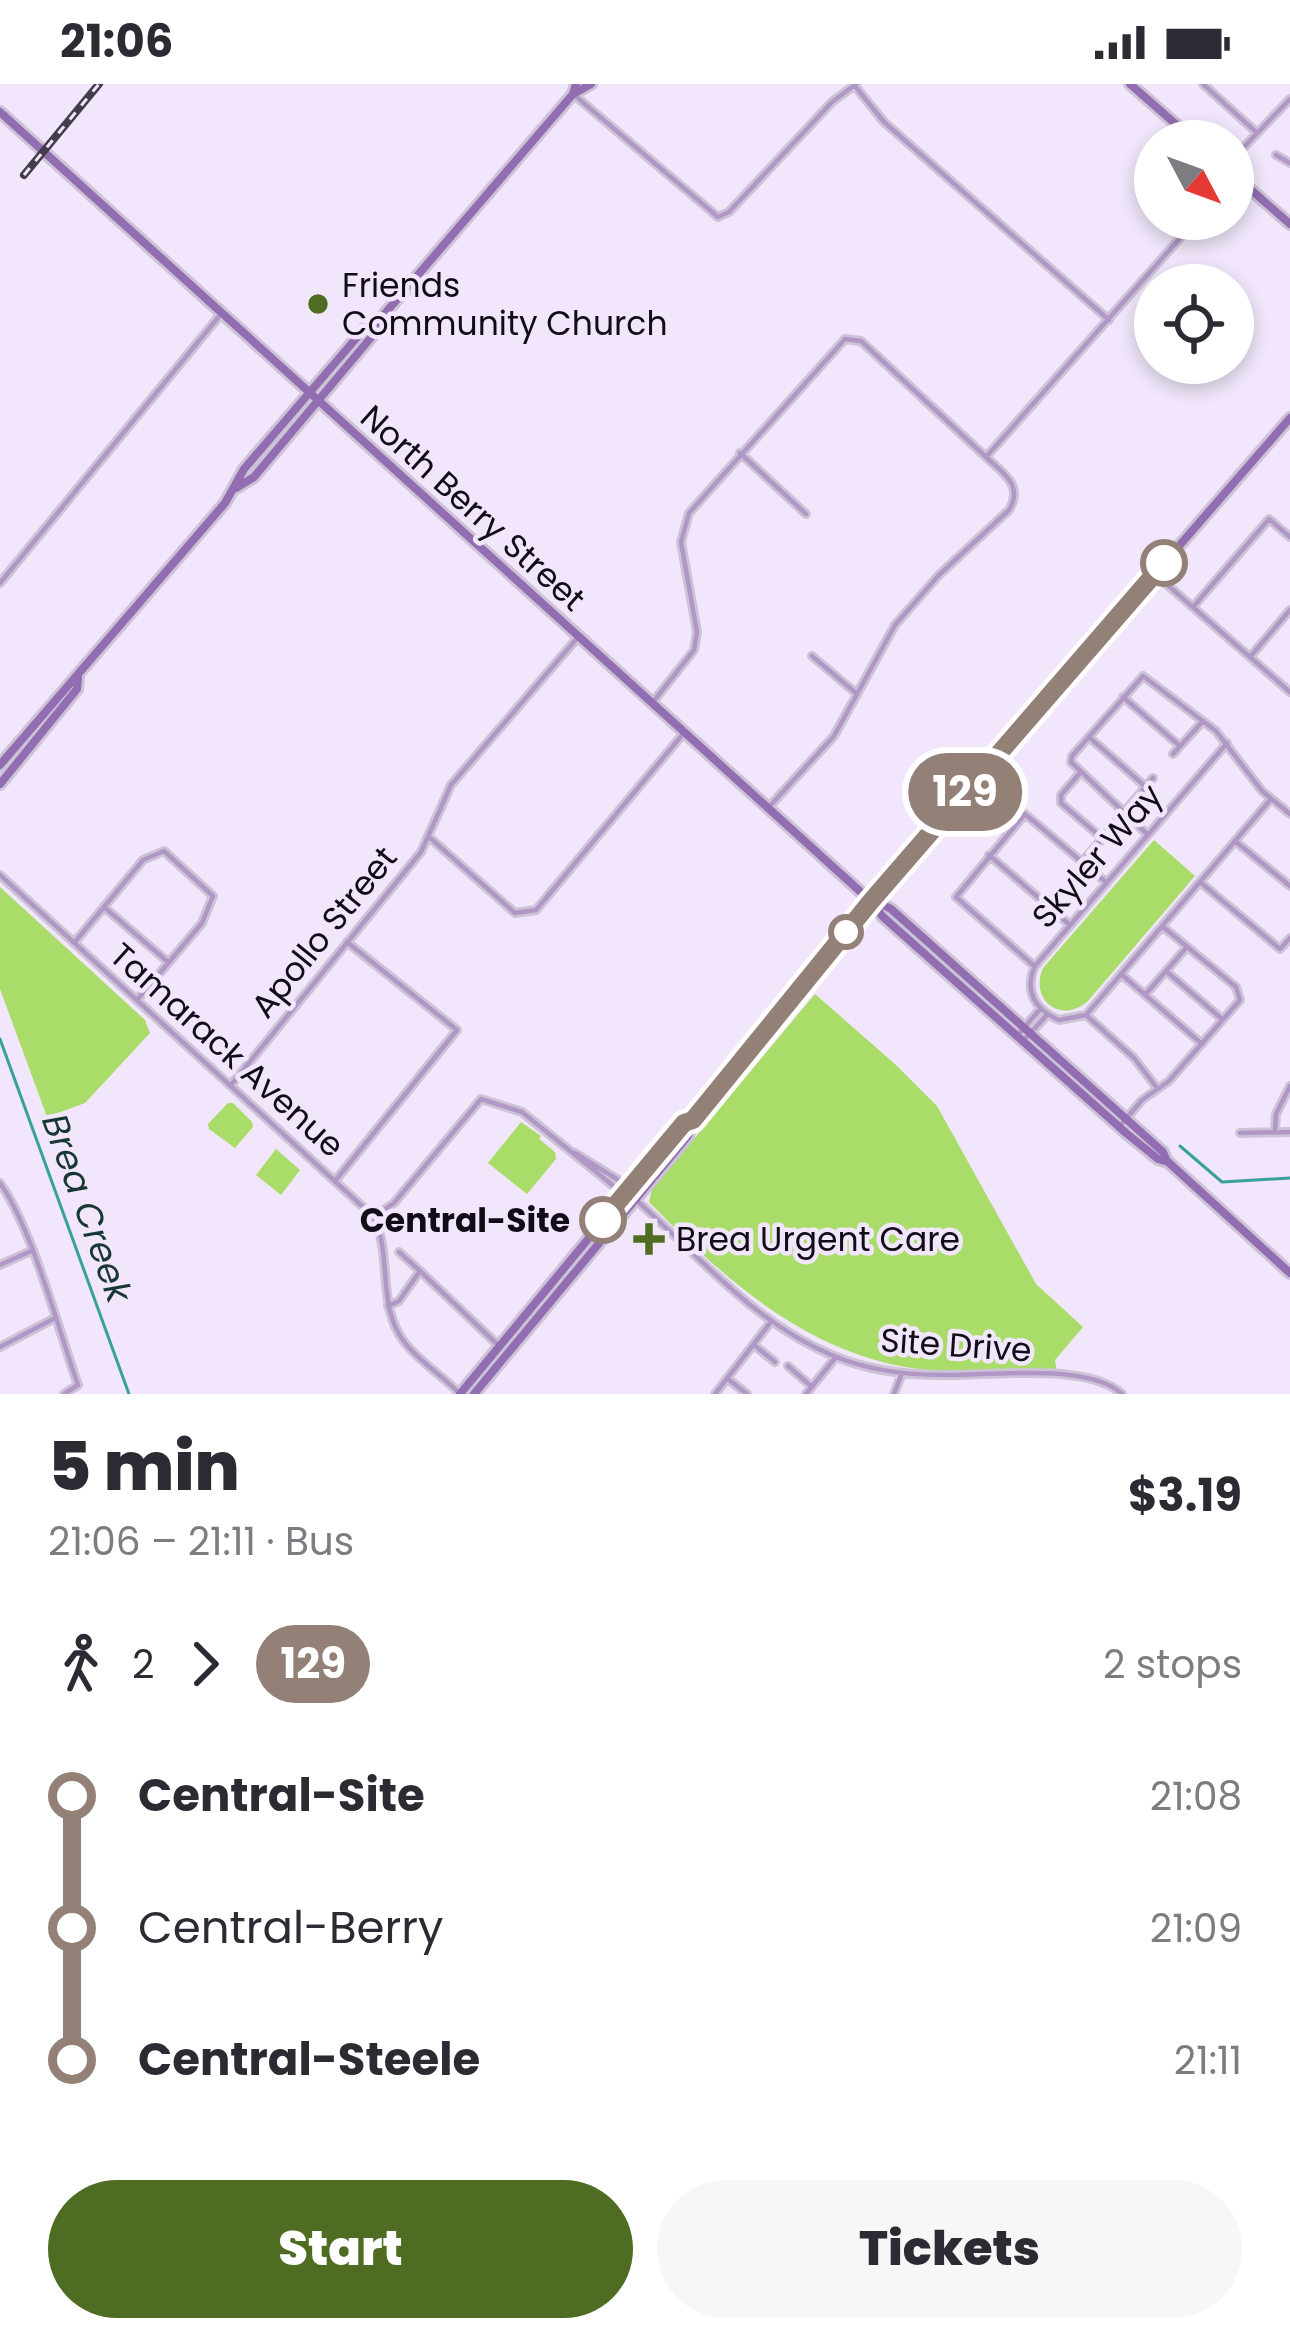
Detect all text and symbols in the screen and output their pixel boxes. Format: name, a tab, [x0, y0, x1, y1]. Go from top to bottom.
text: 21:06	[60, 10, 173, 73]
north arrow	[1134, 120, 1254, 240]
map controls	[1134, 120, 1254, 384]
place label: Friends Community Church	[342, 262, 668, 347]
button: locate	[1134, 264, 1254, 384]
marker: Friends Community Church	[305, 291, 331, 317]
street label: North Berry Street	[350, 394, 596, 622]
unlabelled marker	[1142, 541, 1186, 585]
line badge: 129	[896, 753, 1034, 831]
text: 129	[932, 762, 998, 821]
street label: Skyler Way	[1021, 773, 1173, 938]
street label: Apollo Street	[240, 836, 408, 1028]
unlabelled marker	[830, 916, 862, 948]
street label: Tamarack Avenue	[99, 932, 355, 1168]
water label: Brea Creek	[29, 1107, 145, 1311]
place label: Central-Site	[360, 1197, 570, 1244]
marker: Central-Site	[581, 1198, 625, 1242]
place label: Brea Urgent Care	[676, 1216, 960, 1263]
marker: Brea Urgent Care	[633, 1223, 665, 1255]
street label: Site Drive	[879, 1316, 1033, 1374]
text: 5 min	[48, 1421, 240, 1513]
text: $3.19	[1128, 1464, 1242, 1527]
text: 21:06 – 21:11 · Bus	[48, 1514, 354, 1569]
icon: walk	[48, 1631, 114, 1697]
icon: forward	[172, 1631, 238, 1697]
text: 129	[280, 1634, 346, 1693]
text: 2	[132, 1637, 154, 1692]
text: 2 stops	[1103, 1637, 1242, 1692]
text: Central-Site	[138, 1764, 425, 1827]
text: 21:08	[1150, 1769, 1242, 1824]
text: Central-Berry	[138, 1896, 443, 1959]
text: 21:09	[1150, 1901, 1242, 1956]
text: Central-Steele	[138, 2028, 480, 2091]
text: 21:11	[1174, 2033, 1242, 2088]
button: Start	[48, 2180, 633, 2318]
button: Tickets	[657, 2180, 1242, 2318]

